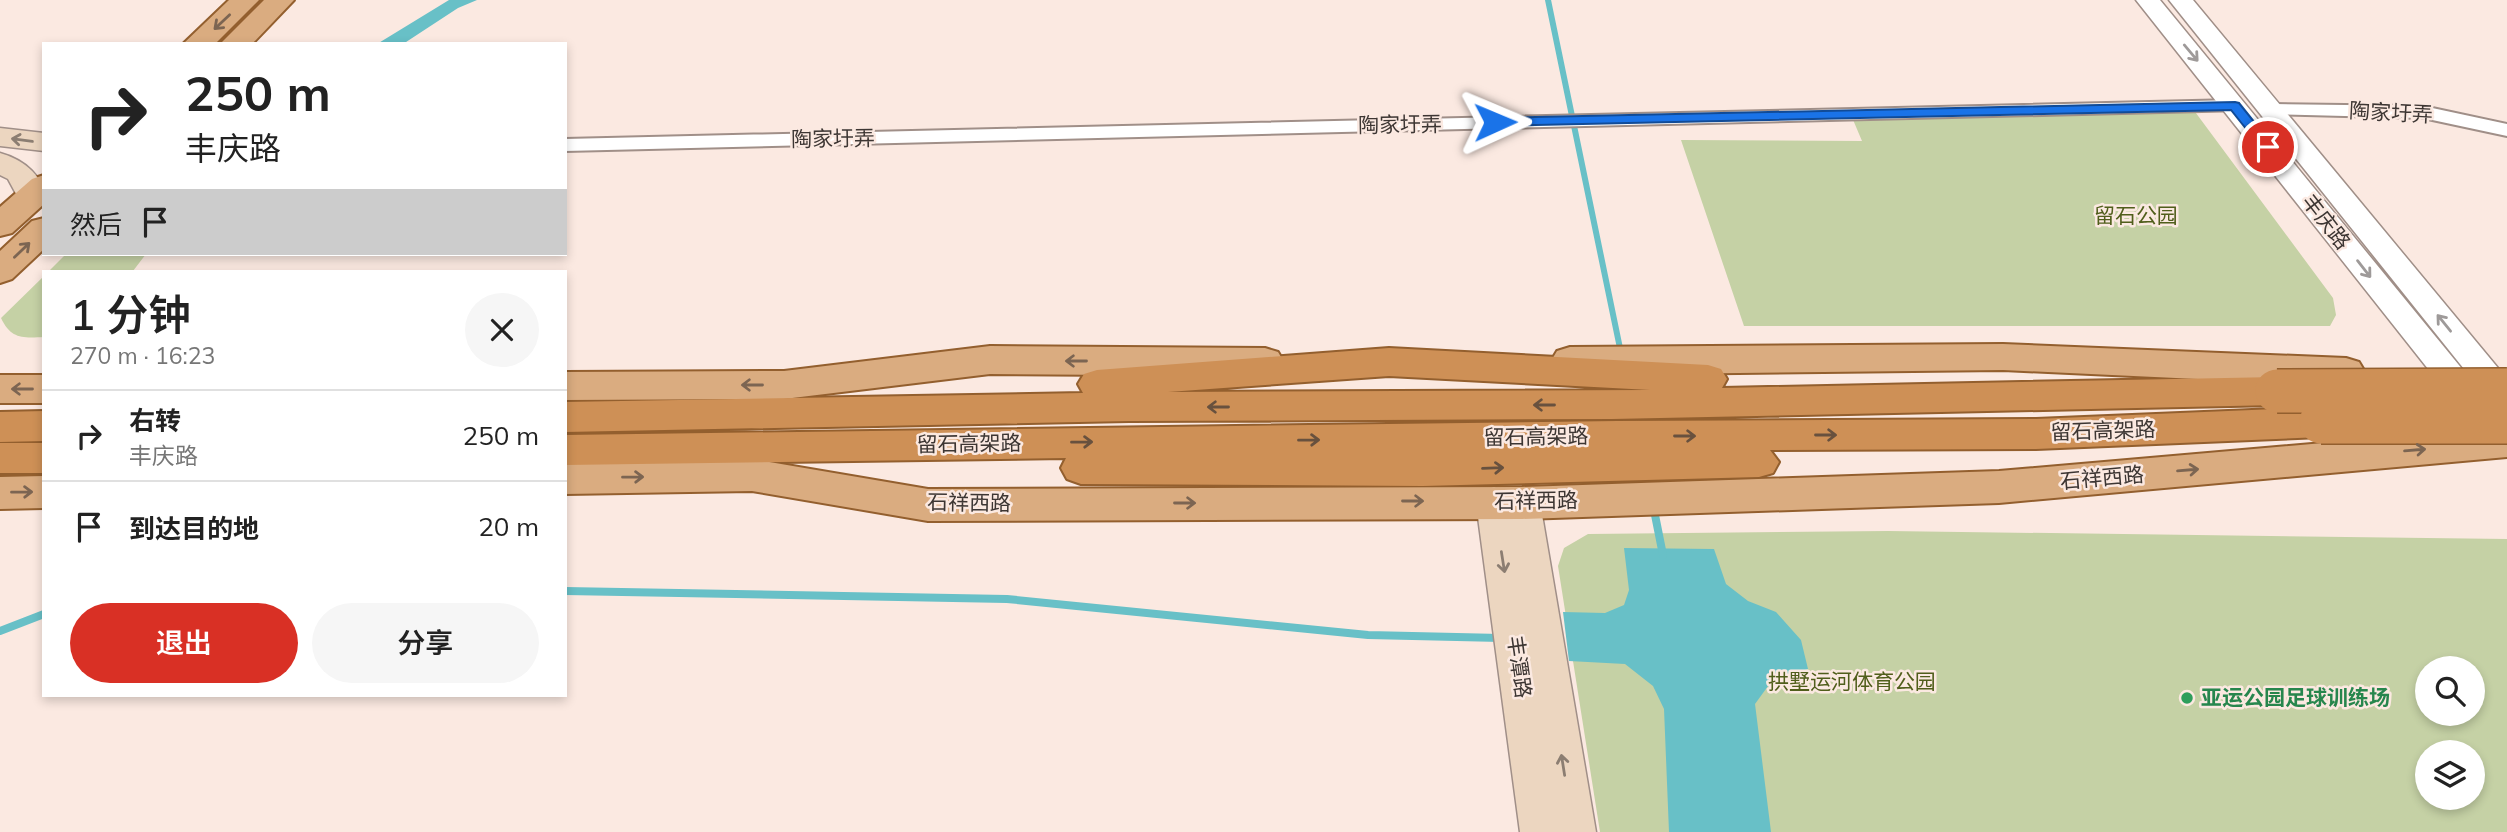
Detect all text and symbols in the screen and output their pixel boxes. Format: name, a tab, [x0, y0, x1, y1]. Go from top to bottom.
one-way arrow	[214, 13, 231, 30]
one-way arrow	[2184, 43, 2199, 61]
text: 250 m	[185, 62, 331, 123]
icon: right	[70, 70, 161, 161]
position arrow	[1458, 85, 1532, 159]
street label: 陶家圩弄	[2348, 97, 2434, 127]
street label: 陶家圩弄	[1358, 110, 1442, 138]
pin	[2238, 117, 2298, 177]
street label: 陶家圩弄	[791, 124, 875, 152]
text: 丰庆路	[185, 128, 281, 168]
icon: arrive	[2249, 128, 2287, 166]
one-way arrow	[11, 133, 34, 146]
street label: 丰庆路	[2297, 189, 2356, 254]
park label: 留石公园	[2094, 202, 2178, 228]
icon: arrive	[136, 203, 174, 241]
text: 然后	[70, 208, 122, 241]
one-way arrow	[13, 242, 30, 259]
one-way arrow	[2356, 259, 2371, 277]
text: 1 分钟	[70, 288, 190, 341]
button: close	[465, 293, 539, 367]
one-way arrow	[2436, 315, 2452, 333]
text: 270 m · 16:23	[70, 341, 215, 370]
one-way arrow	[1064, 354, 1087, 367]
one-way arrow	[740, 378, 763, 392]
one-way arrow	[11, 382, 34, 396]
one-way arrow	[1533, 398, 1556, 412]
one-way arrow	[1207, 400, 1230, 414]
text: 右转	[129, 404, 181, 437]
street label: 留石高架路	[2050, 415, 2156, 445]
icon: right	[70, 417, 108, 455]
text: 250 m	[463, 419, 539, 452]
street label: 留石高架路	[1483, 422, 1589, 450]
one-way arrow	[1814, 428, 1837, 442]
street label: 留石高架路	[916, 429, 1022, 457]
one-way arrow	[1673, 429, 1696, 443]
one-way arrow	[1297, 433, 1320, 447]
one-way arrow	[1070, 436, 1093, 449]
text: 丰庆路	[129, 441, 198, 470]
one-way arrow	[2403, 443, 2426, 456]
street label: 石祥西路	[2059, 460, 2145, 494]
one-way arrow	[1481, 462, 1504, 475]
one-way arrow	[2177, 463, 2199, 476]
one-way arrow	[622, 470, 645, 484]
one-way arrow	[10, 486, 33, 499]
street label: 石祥西路	[1494, 486, 1578, 514]
street label: 石祥西路	[927, 488, 1011, 516]
one-way arrow	[1401, 494, 1424, 508]
one-way arrow	[1173, 496, 1196, 510]
icon: arrive	[70, 508, 108, 546]
text: 20 m	[478, 510, 539, 543]
text: 到达目的地	[129, 512, 259, 545]
one-way arrow	[1497, 550, 1510, 573]
button: 退出	[70, 603, 298, 683]
button: 分享	[312, 603, 539, 683]
street label: 丰潭路	[1503, 634, 1537, 700]
map controls	[2415, 656, 2485, 810]
button: search	[2415, 656, 2485, 726]
park label: 拱墅运河体育公园	[1768, 668, 1936, 694]
place label: 亚运公园足球训练场	[2201, 684, 2390, 710]
marker: 亚运公园足球训练场	[2179, 690, 2195, 706]
button: layers	[2415, 740, 2485, 810]
one-way arrow	[1556, 754, 1569, 777]

